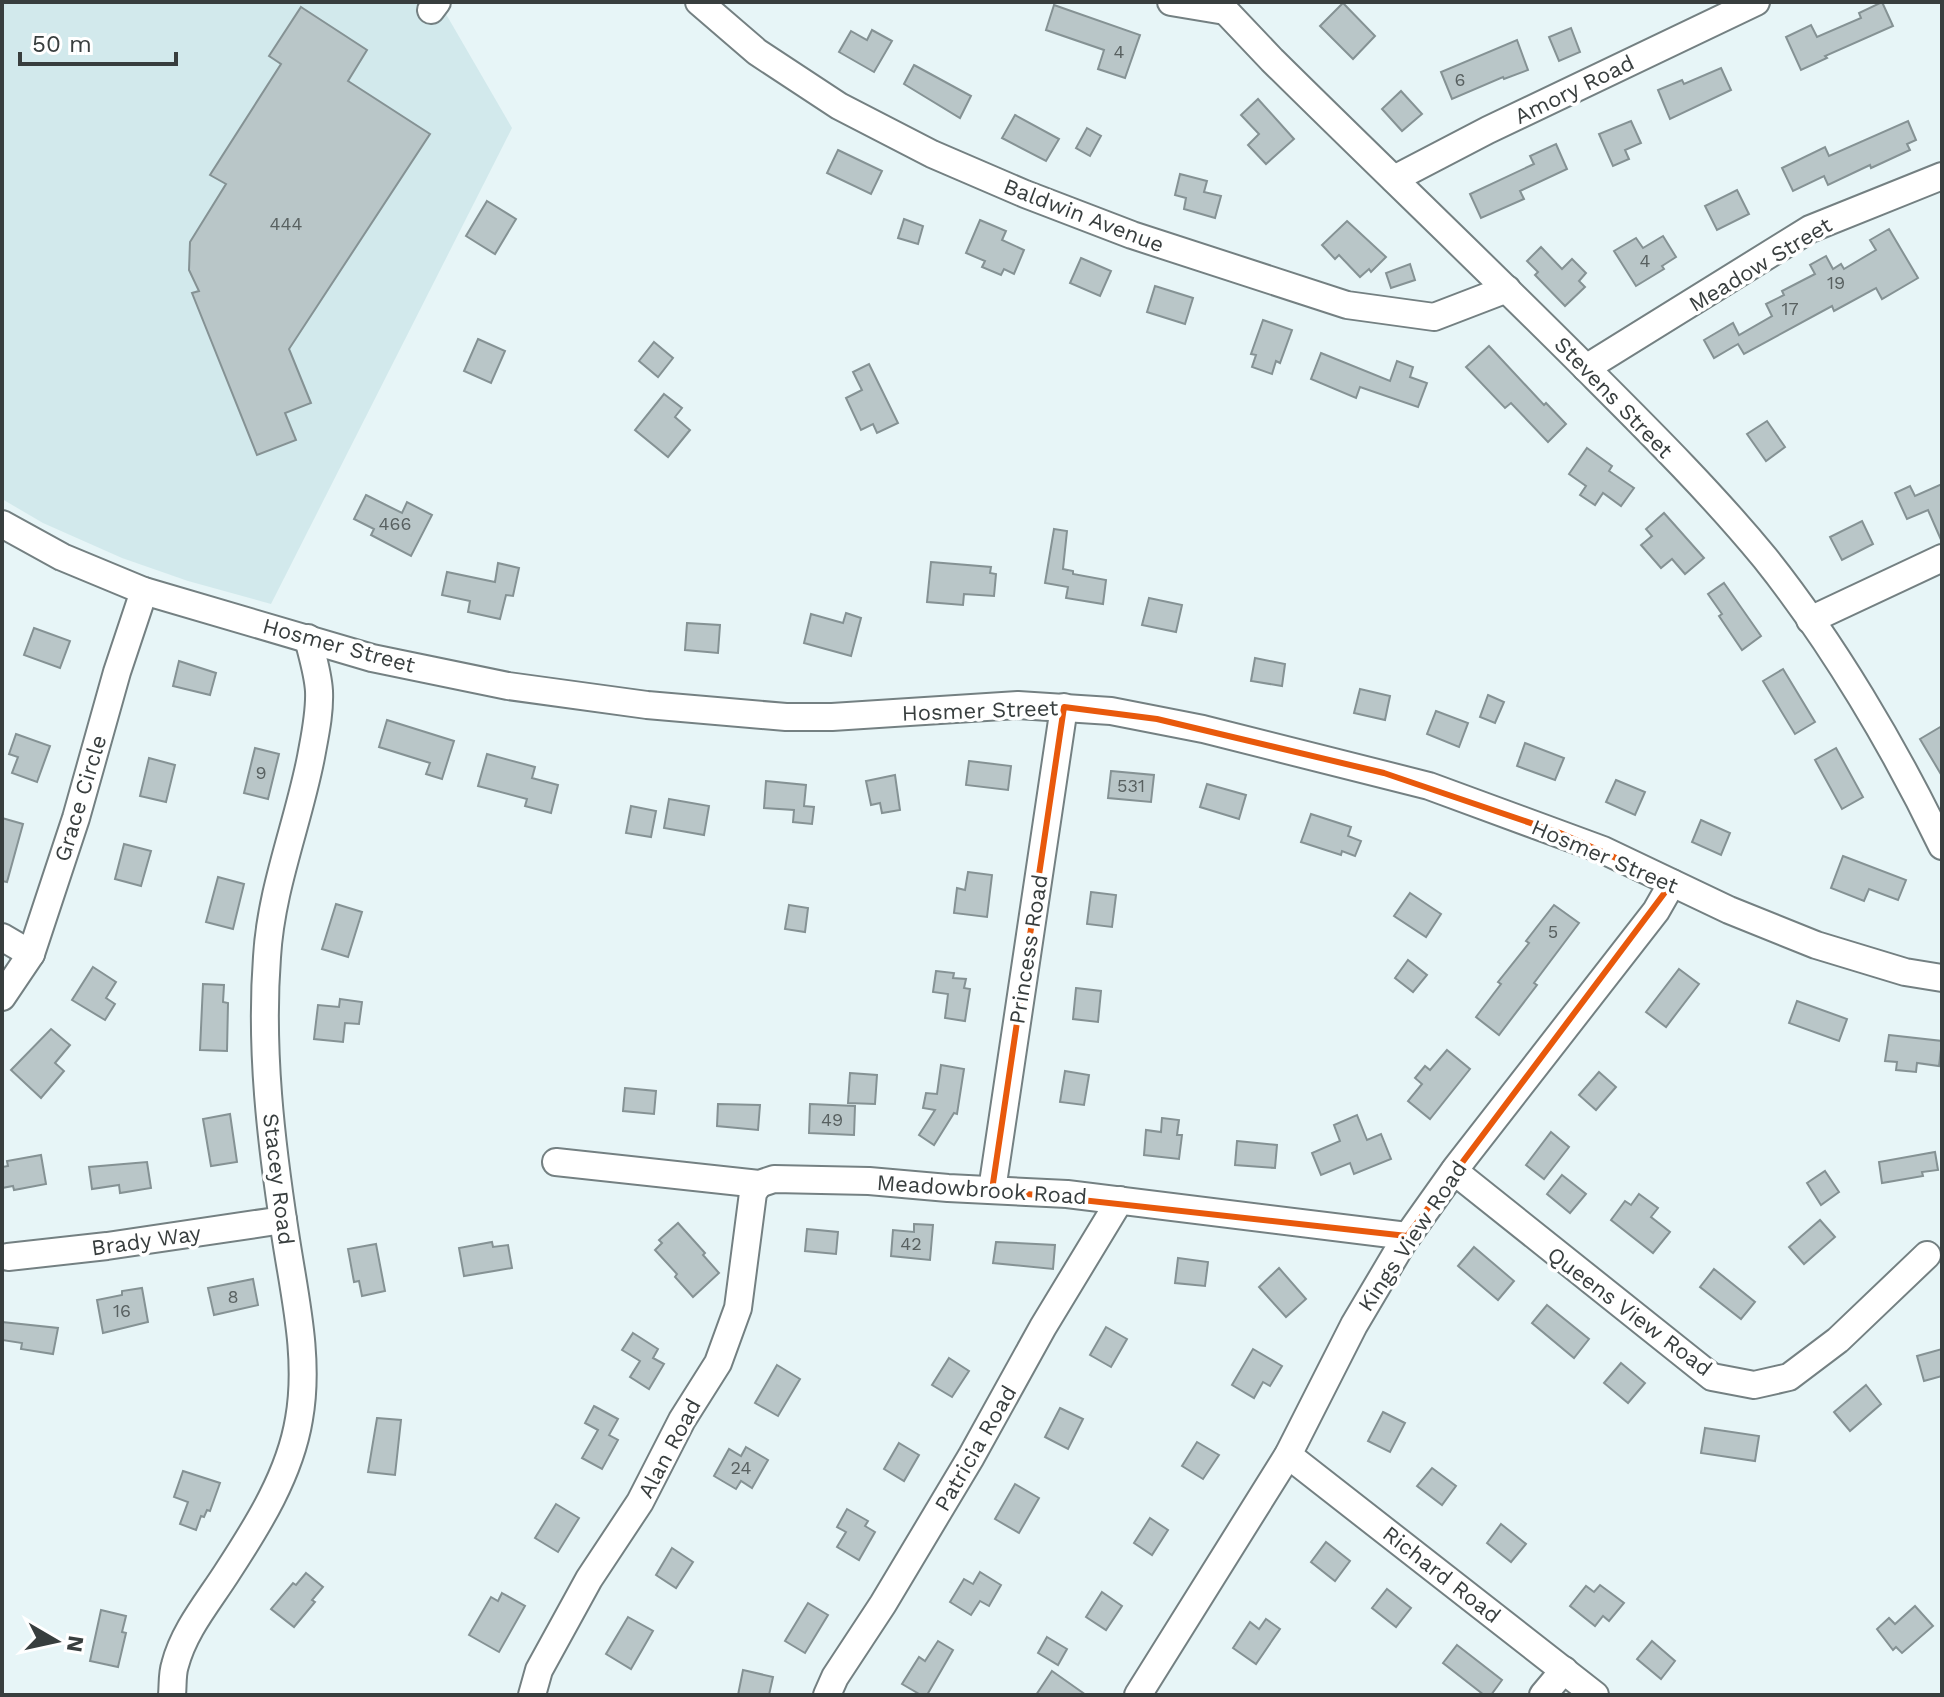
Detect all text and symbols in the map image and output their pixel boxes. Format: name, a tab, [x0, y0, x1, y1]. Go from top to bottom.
scale bar	[20, 16, 176, 66]
text: 50 m	[32, 30, 92, 58]
house number: 4	[1114, 41, 1125, 62]
street label: Amory Road	[1510, 50, 1638, 129]
house number: 6	[1455, 69, 1465, 90]
street label: Baldwin Avenue	[1000, 173, 1167, 258]
street label: Meadow Street	[1684, 212, 1836, 317]
house number: 444	[270, 213, 303, 234]
house number: 4	[1640, 250, 1651, 271]
house number: 19	[1827, 272, 1845, 293]
house number: 17	[1781, 298, 1799, 319]
street label: Stevens Street	[1549, 332, 1678, 463]
house number: 466	[379, 513, 411, 534]
street label: Hosmer Street	[260, 613, 418, 678]
street label: Hosmer Street	[901, 695, 1059, 726]
street label: Grace Circle	[49, 732, 112, 864]
house number: 9	[255, 762, 267, 783]
house number: 531	[1117, 775, 1145, 796]
street label: Hosmer Street	[1528, 814, 1682, 899]
street label: Princess Road	[1004, 872, 1053, 1026]
house number: 5	[1548, 921, 1558, 942]
house number: 49	[821, 1109, 843, 1130]
street label: Stacey Road	[258, 1112, 299, 1246]
street label: Kings View Road	[1353, 1156, 1472, 1316]
street label: Meadowbrook Road	[876, 1170, 1088, 1209]
street label: Brady Way	[90, 1220, 203, 1261]
house number: 42	[900, 1233, 922, 1254]
street label: Queens View Road	[1543, 1242, 1717, 1381]
house number: 8	[227, 1286, 239, 1307]
house number: 16	[113, 1300, 131, 1321]
street label: Patricia Road	[929, 1381, 1021, 1515]
street label: Alan Road	[633, 1394, 706, 1502]
house number: 24	[731, 1457, 751, 1478]
street label: Richard Road	[1378, 1521, 1505, 1628]
north arrow	[16, 1601, 96, 1681]
text: N	[62, 1634, 89, 1654]

